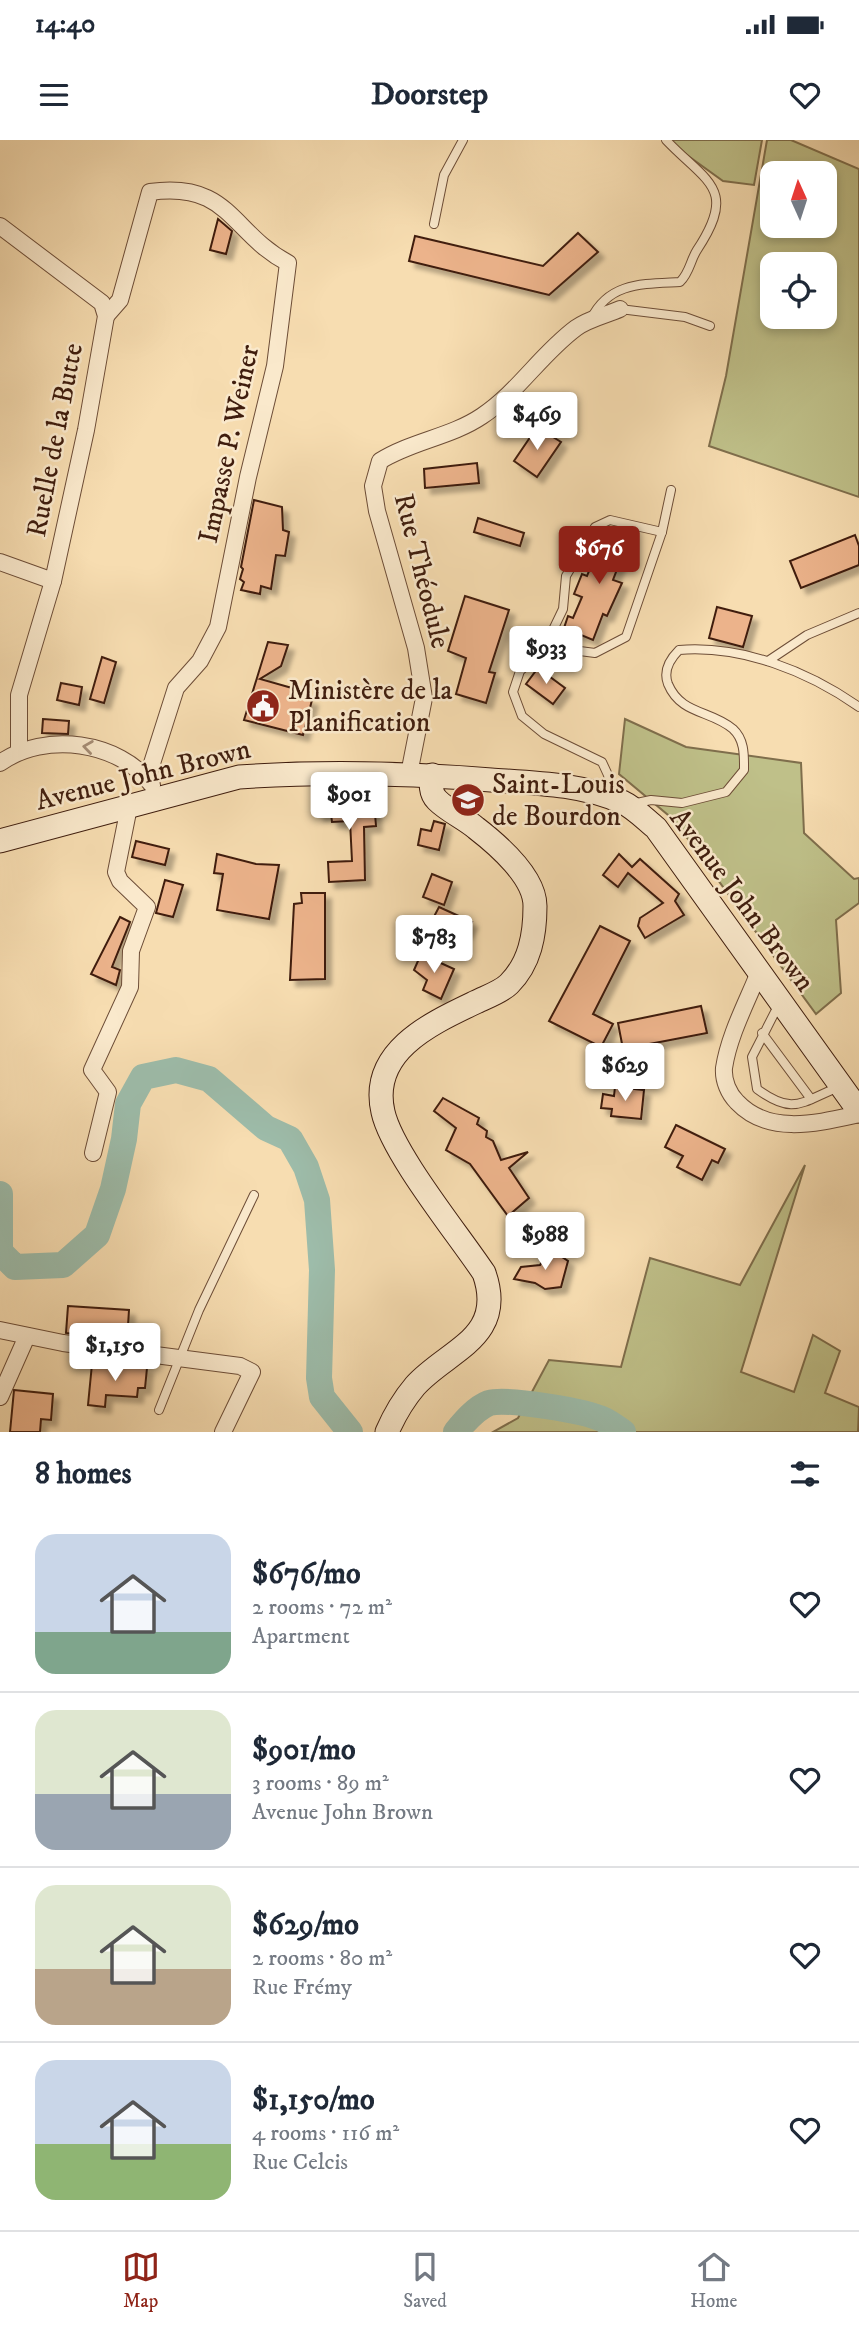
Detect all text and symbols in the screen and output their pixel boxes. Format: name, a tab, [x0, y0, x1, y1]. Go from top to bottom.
text: 14:40	[35, 8, 95, 41]
text: Doorstep	[371, 75, 488, 115]
icon: menu	[35, 76, 73, 114]
icon: heart	[786, 76, 824, 114]
north arrow	[760, 161, 836, 238]
map controls	[760, 161, 837, 329]
button: locate	[760, 252, 837, 329]
street label: Ruelle de la Butte	[19, 340, 91, 540]
street label: Impasse P. Weiner	[191, 341, 267, 546]
pin: $469	[496, 392, 578, 452]
text: $469	[512, 400, 562, 429]
street label: Rue Théodule	[386, 490, 458, 652]
pin: $676	[558, 526, 640, 586]
text: $676	[575, 534, 623, 563]
pin: $933	[505, 626, 587, 686]
text: $933	[525, 634, 567, 663]
place label: Ministère de la Planification	[288, 673, 453, 740]
public building icon: Ministère de la Planification	[244, 687, 282, 725]
street label: Avenue John Brown	[32, 731, 254, 819]
one-way arrow	[83, 740, 94, 755]
place label: Saint-Louis de Bourdon	[492, 767, 625, 834]
pin: $901	[308, 772, 390, 832]
text: $901	[327, 780, 371, 809]
school or university icon: Saint-Louis de Bourdon	[449, 781, 487, 819]
street label: Avenue John Brown	[662, 802, 822, 999]
pin: $783	[393, 916, 475, 975]
text: $783	[412, 923, 456, 952]
pin: $629	[584, 1044, 666, 1103]
text: $629	[601, 1051, 649, 1080]
pin: $988	[504, 1212, 586, 1272]
text: $988	[521, 1220, 569, 1249]
pin: $1,150	[58, 1324, 172, 1383]
text: $1,150	[85, 1331, 145, 1360]
icon: filters	[786, 1455, 824, 1493]
text: 8 homes	[35, 1456, 132, 1493]
text: $676/mo	[252, 1556, 360, 1593]
icon: home	[91, 1562, 175, 1646]
icon: heart	[786, 1585, 824, 1623]
text: 2 rooms · 72 m²	[252, 1593, 392, 1622]
text: Apartment	[252, 1622, 350, 1651]
text: $901/mo	[252, 1732, 356, 1769]
icon: home	[91, 1738, 175, 1822]
icon: heart	[786, 1761, 824, 1799]
text: 3 rooms · 89 m²	[252, 1769, 389, 1798]
text: Avenue John Brown	[252, 1798, 433, 1827]
text: $629/mo	[252, 1907, 359, 1944]
icon: home	[91, 1913, 175, 1997]
icon: heart	[786, 1936, 824, 1974]
text: 2 rooms · 80 m²	[252, 1944, 392, 1973]
text: Rue Frémy	[252, 1973, 352, 2002]
text: $1,150/mo	[252, 2082, 375, 2119]
icon: home	[91, 2088, 175, 2172]
icon: heart	[786, 2111, 824, 2149]
text: 4 rooms · 116 m²	[252, 2119, 399, 2148]
text: Rue Celcis	[252, 2148, 348, 2177]
tab: Map	[122, 2248, 160, 2313]
tab: Saved	[403, 2248, 447, 2313]
tab: Home	[690, 2248, 737, 2313]

